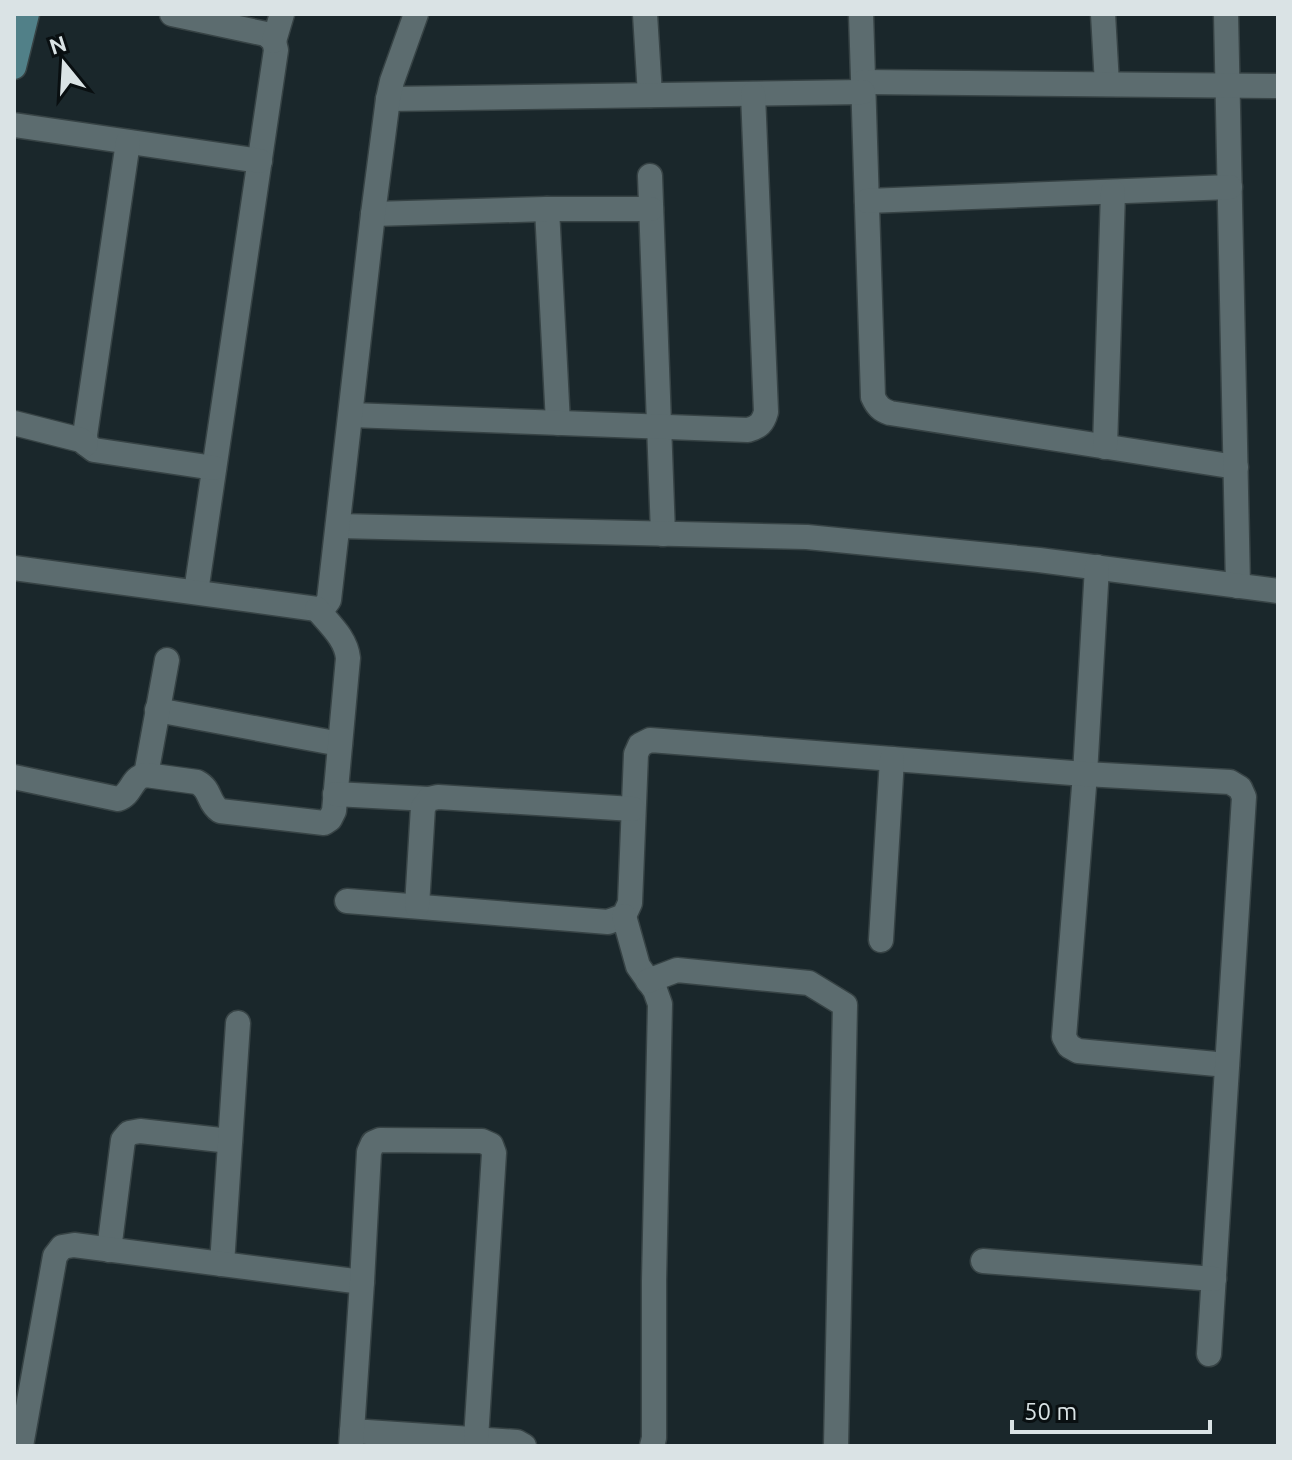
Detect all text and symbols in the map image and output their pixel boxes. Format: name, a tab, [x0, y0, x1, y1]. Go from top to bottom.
north arrow	[24, 24, 104, 104]
text: N	[46, 30, 69, 59]
scale bar	[1012, 1384, 1210, 1434]
text: 50 m	[1024, 1398, 1077, 1425]

